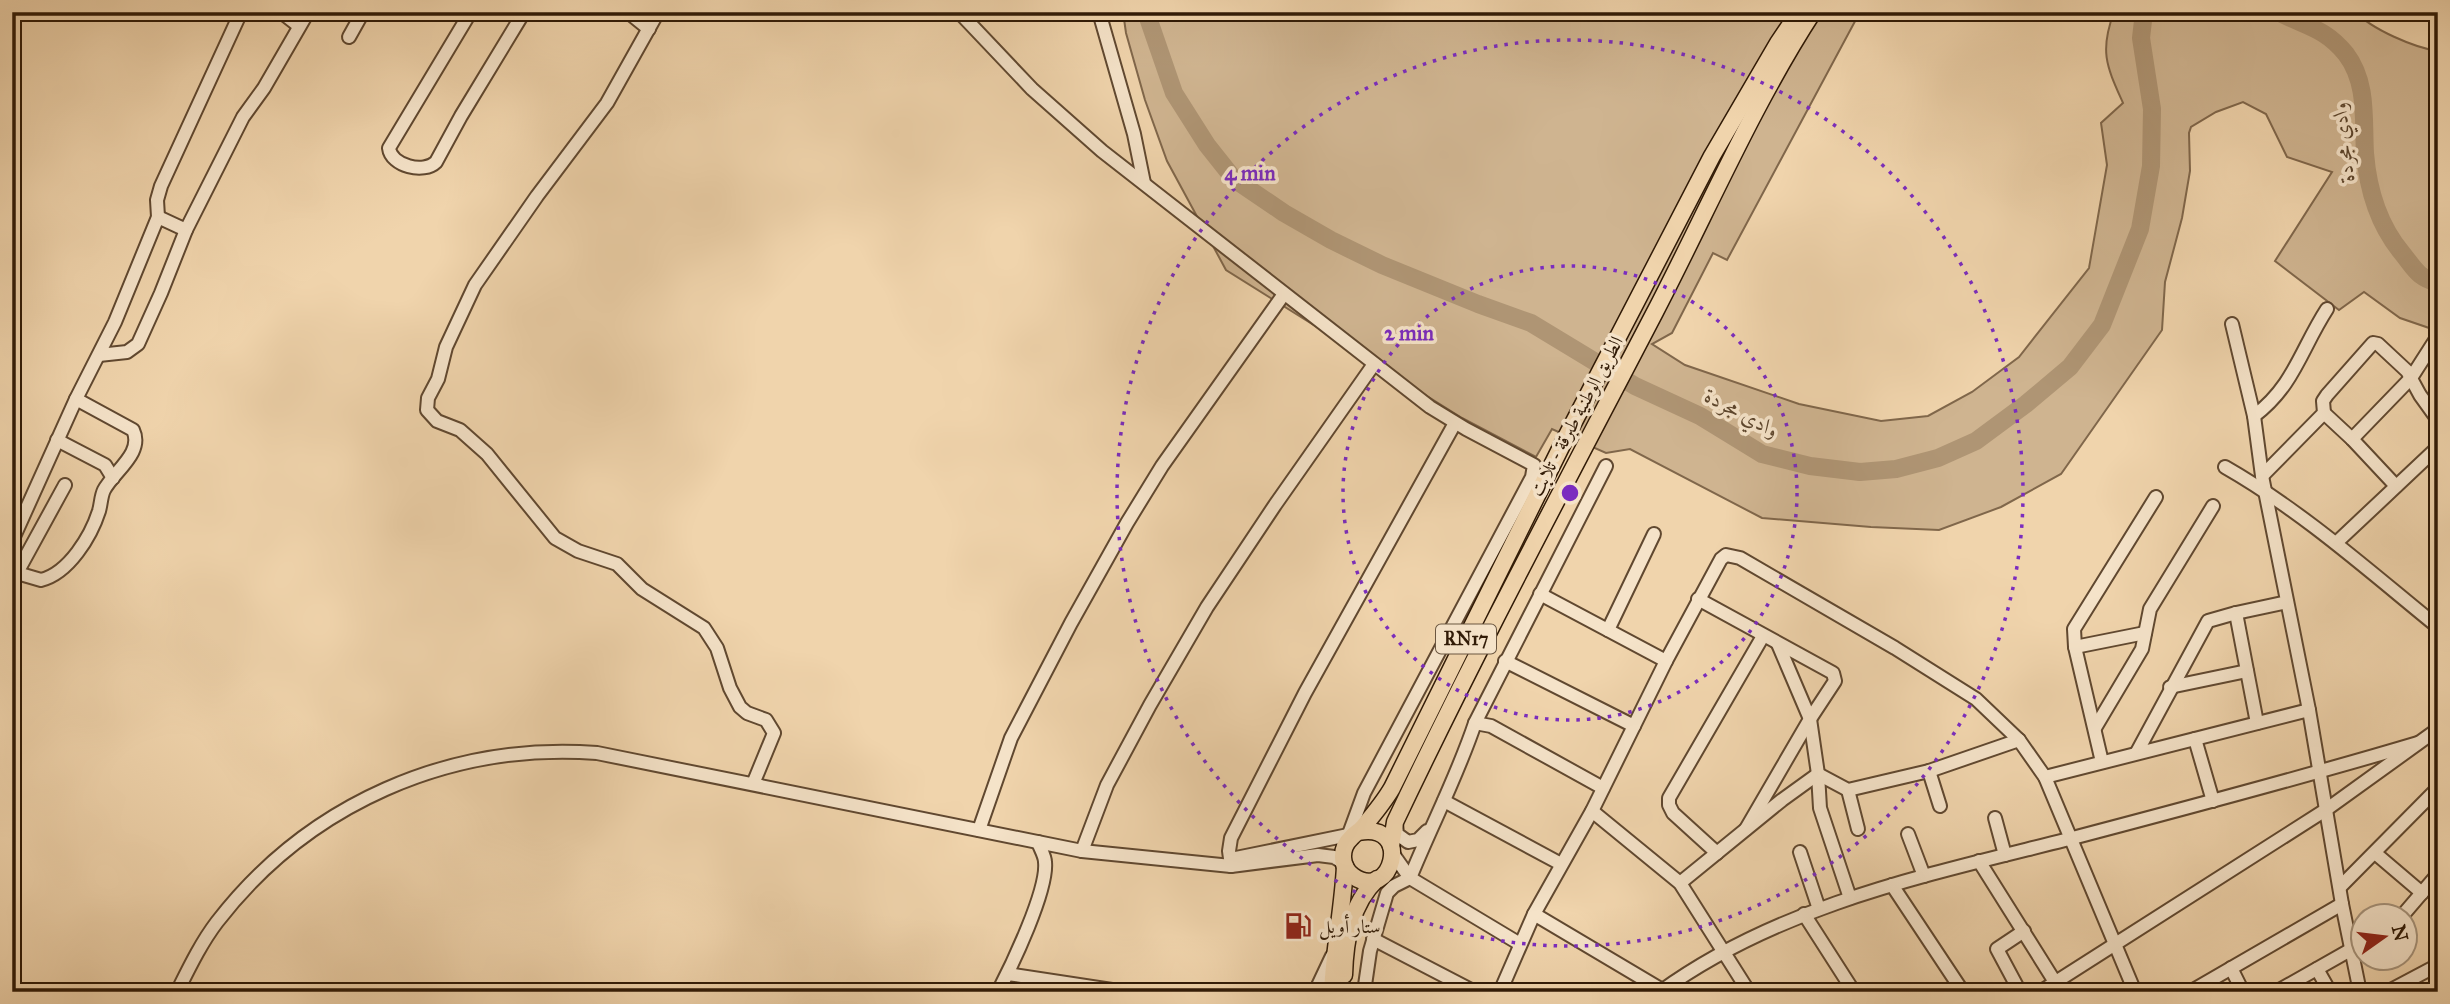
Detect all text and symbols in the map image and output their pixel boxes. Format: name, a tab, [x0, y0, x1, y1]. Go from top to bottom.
water label: وادي مجردة	[2326, 100, 2363, 184]
text: 4 min	[1224, 160, 1276, 186]
text: 2 min	[1384, 320, 1434, 346]
street label: الطريق الوطنية طبرقة - تلابت	[1524, 332, 1629, 500]
water label: وادي مجردة	[1698, 382, 1784, 446]
centre of rings	[1558, 481, 1582, 505]
road number: RN17	[1436, 624, 1496, 654]
north arrow	[2348, 902, 2418, 972]
fuel station icon: ستار أويل	[1283, 911, 1313, 941]
place label: ستار أويل	[1319, 914, 1381, 940]
text: N	[2387, 922, 2413, 944]

